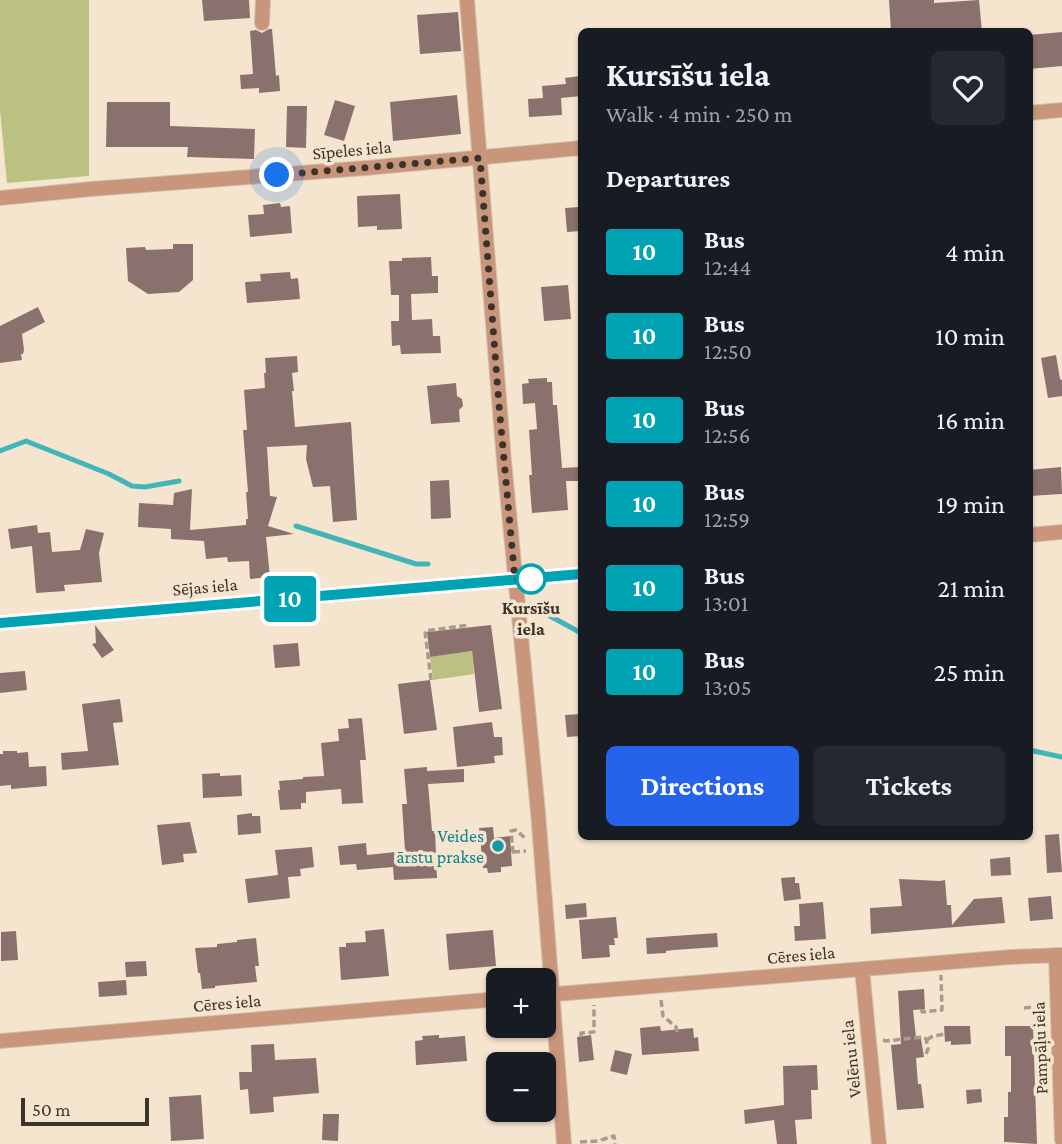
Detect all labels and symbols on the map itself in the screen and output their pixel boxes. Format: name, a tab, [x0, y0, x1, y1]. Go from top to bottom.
street label: Sīpeles iela	[312, 137, 392, 163]
your location	[259, 157, 294, 192]
marker: Kursīšu iela	[516, 564, 546, 594]
street label: Sējas iela	[172, 574, 238, 601]
line badge: 10	[258, 576, 322, 622]
place label: Kursīšu iela	[502, 598, 561, 639]
place label: Veides ārstu prakse	[396, 826, 484, 867]
marker: Veides ārstu prakse	[490, 838, 506, 854]
street label: Cēres iela	[766, 942, 836, 968]
street label: Cēres iela	[192, 990, 262, 1016]
street label: Pampāļu iela	[1028, 1001, 1054, 1095]
street label: Velēnu iela	[837, 1019, 865, 1099]
scale bar	[21, 1095, 149, 1127]

